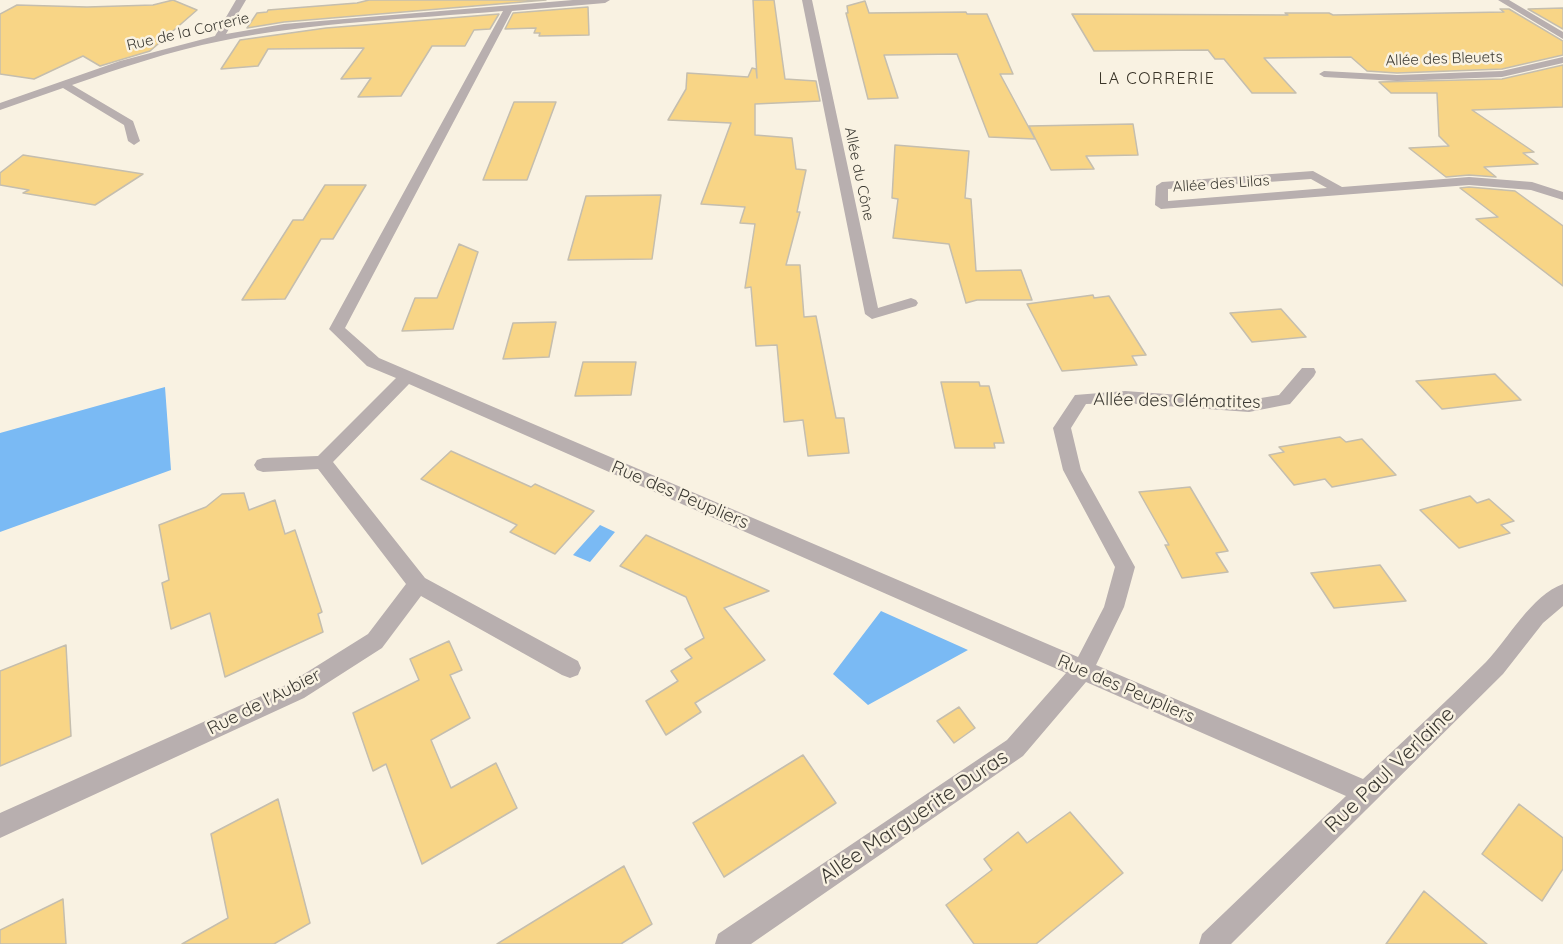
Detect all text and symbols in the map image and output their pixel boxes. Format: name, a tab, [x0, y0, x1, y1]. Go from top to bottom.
street label: Rue de la Correrie	[125, 9, 251, 55]
street label: Allée des Bleuets	[1385, 48, 1503, 70]
district label: LA CORRERIE	[1099, 69, 1215, 89]
street label: Allée du Cône	[840, 125, 878, 223]
street label: Allée des Lilas	[1172, 172, 1270, 196]
street label: Allée des Clématites	[1093, 389, 1261, 413]
street label: Rue des Peupliers	[608, 456, 752, 534]
street label: Rue des Peupliers	[1054, 650, 1198, 728]
street label: Rue de l'Aubier	[204, 664, 324, 740]
street label: Rue Paul Verlaine	[1320, 702, 1460, 838]
street label: Allée Marguerite Duras	[815, 745, 1013, 889]

